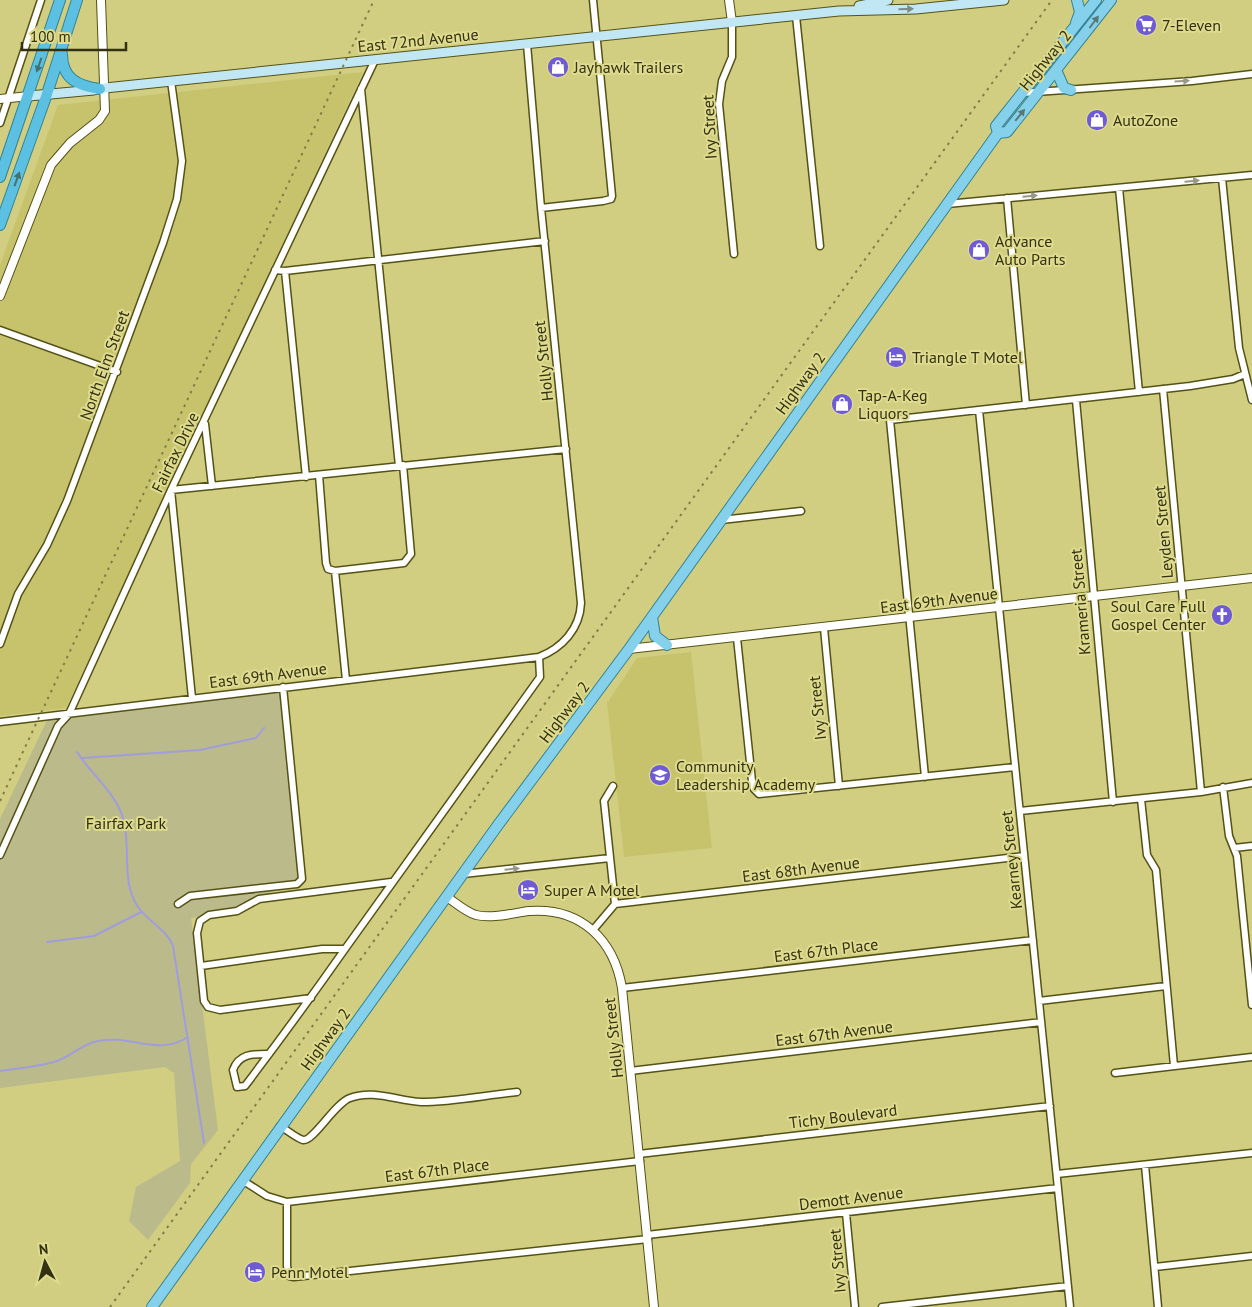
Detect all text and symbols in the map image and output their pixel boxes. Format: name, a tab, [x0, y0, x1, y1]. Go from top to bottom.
one-way arrow	[898, 5, 914, 13]
supermarket icon: 7-Eleven	[1134, 13, 1158, 37]
one-way arrow	[1089, 15, 1099, 29]
place label: 7-Eleven	[1162, 15, 1221, 35]
scale bar	[22, 20, 126, 52]
street label: East 72nd Avenue	[357, 24, 479, 56]
street label: Highway 2	[1015, 26, 1075, 94]
text: 100 m	[30, 27, 71, 46]
shop icon: Jayhawk Trailers	[546, 55, 570, 79]
place label: Jayhawk Trailers	[573, 57, 684, 77]
one-way arrow	[35, 58, 43, 73]
one-way arrow	[1174, 77, 1190, 85]
street label: Ivy Street	[697, 94, 721, 160]
shop icon: AutoZone	[1085, 108, 1109, 132]
one-way arrow	[1014, 109, 1025, 122]
place label: AutoZone	[1113, 110, 1178, 130]
one-way arrow	[13, 171, 21, 186]
one-way arrow	[1184, 177, 1200, 185]
one-way arrow	[1022, 192, 1038, 200]
place label: Advance Auto Parts	[995, 231, 1066, 269]
shop icon: Advance Auto Parts	[967, 238, 991, 262]
street label: North Elm Street	[75, 307, 133, 422]
street label: Holly Street	[529, 319, 557, 402]
hotel icon: Triangle T Motel	[884, 345, 908, 369]
place label: Triangle T Motel	[912, 347, 1023, 367]
street label: Highway 2	[771, 348, 829, 418]
place label: Tap-A-Keg Liquors	[858, 385, 928, 423]
shop icon: Tap-A-Keg Liquors	[830, 392, 854, 416]
street label: Fairfax Drive	[147, 409, 203, 495]
street label: Leyden Street	[1149, 484, 1177, 579]
street label: Krameria Street	[1065, 547, 1095, 656]
street label: East 69th Avenue	[879, 583, 999, 617]
place label: Soul Care Full Gospel Center	[1110, 596, 1207, 634]
church icon: Soul Care Full Gospel Center	[1210, 603, 1234, 627]
street label: East 69th Avenue	[208, 658, 328, 692]
street label: Ivy Street	[804, 674, 830, 741]
street label: Highway 2	[534, 677, 594, 747]
place label: Community Leadership Academy	[676, 756, 816, 794]
school or university icon: Community Leadership Academy	[648, 763, 672, 787]
street label: Kearney Street	[996, 809, 1026, 910]
park label: Fairfax Park	[86, 813, 167, 833]
street label: East 68th Avenue	[741, 852, 861, 886]
one-way arrow	[504, 865, 520, 873]
hotel icon: Super A Motel	[516, 878, 540, 902]
place label: Super A Motel	[544, 880, 640, 900]
street label: East 67th Place	[773, 934, 879, 966]
street label: Holly Street	[599, 996, 627, 1079]
street label: Highway 2	[296, 1004, 354, 1074]
street label: East 67th Avenue	[774, 1016, 894, 1050]
street label: Tichy Boulevard	[788, 1099, 898, 1133]
street label: East 67th Place	[384, 1154, 490, 1186]
street label: Demott Avenue	[798, 1182, 904, 1214]
street label: Ivy Street	[824, 1227, 850, 1294]
north arrow	[20, 1237, 70, 1287]
text: N	[38, 1240, 49, 1259]
hotel icon: Penn Motel	[243, 1260, 267, 1284]
place label: Penn Motel	[271, 1262, 349, 1282]

